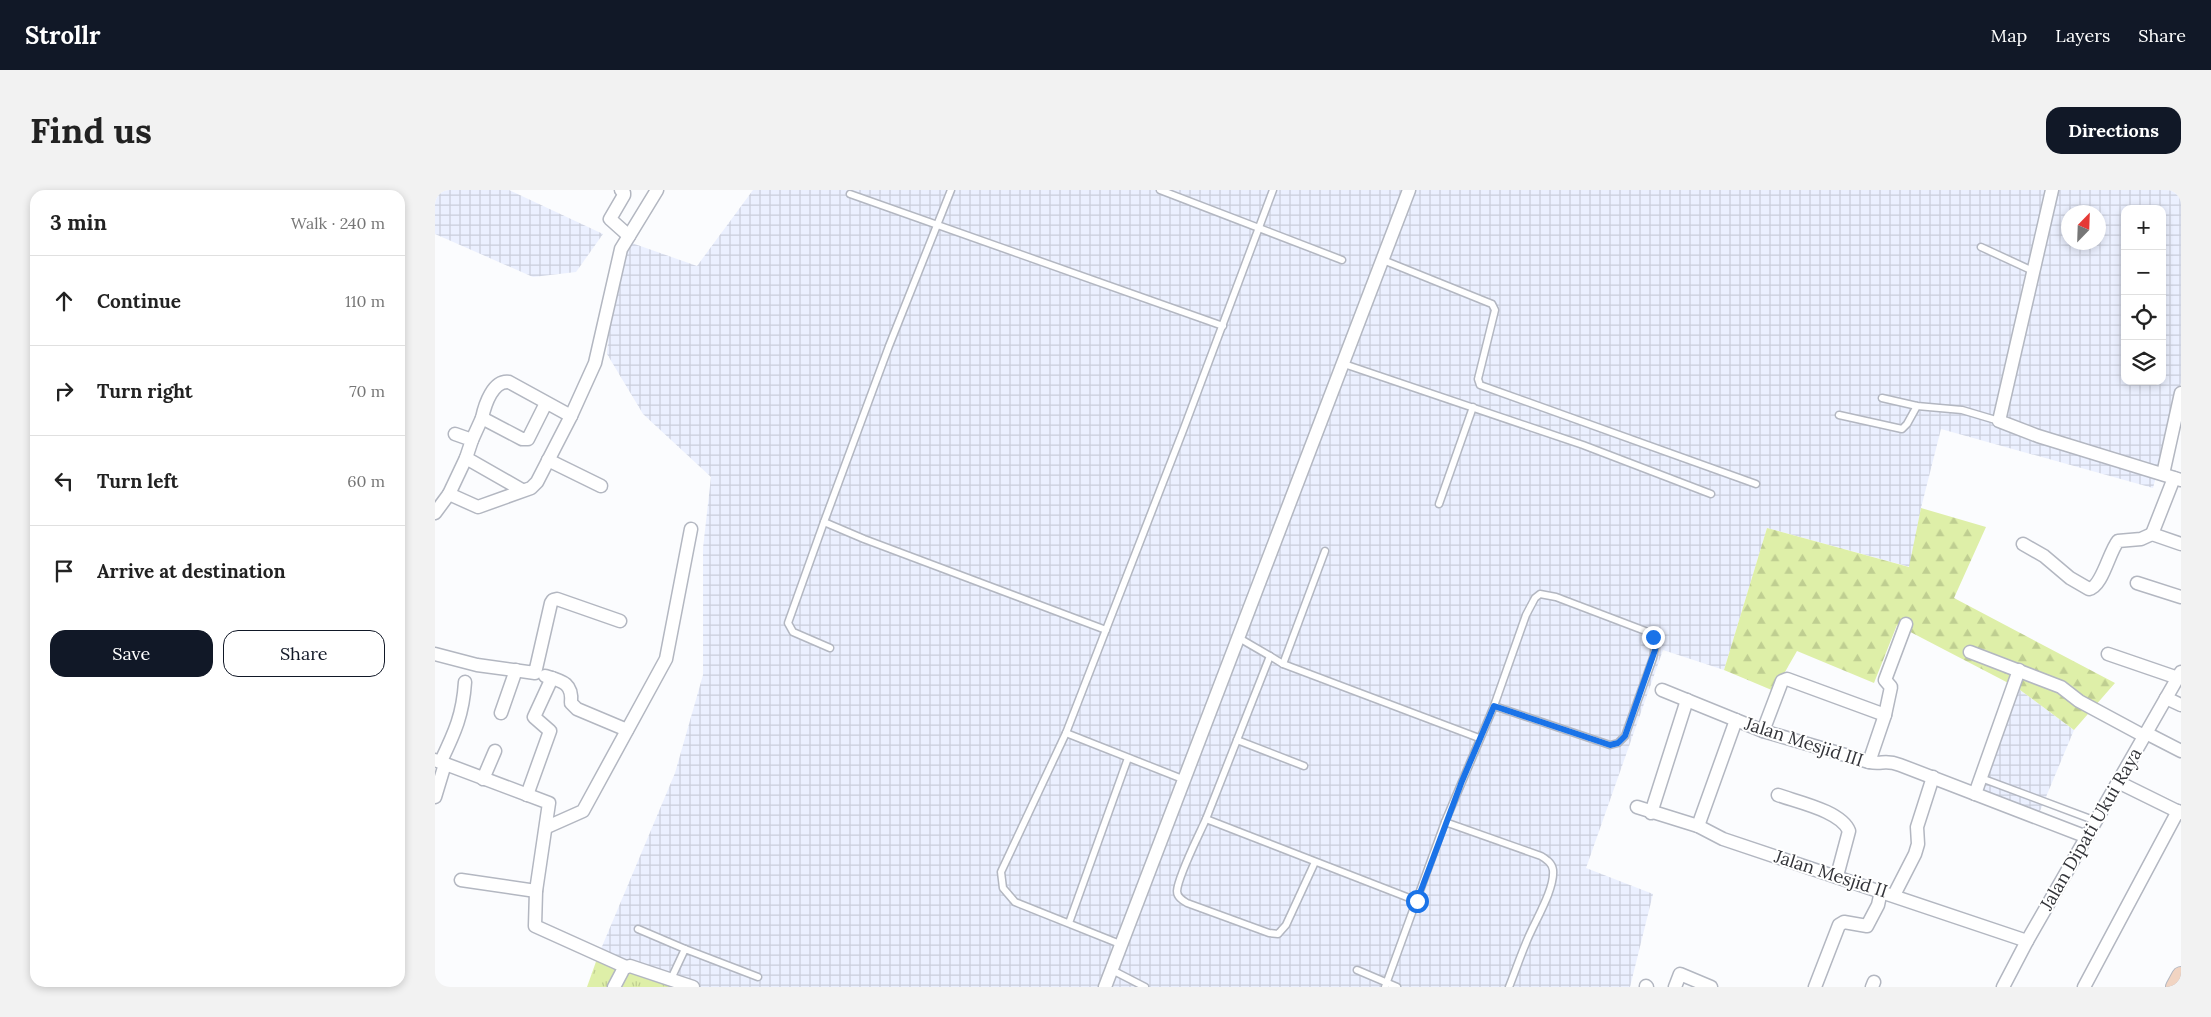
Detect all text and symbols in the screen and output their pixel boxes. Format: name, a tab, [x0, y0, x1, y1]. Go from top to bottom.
text: Strollr	[25, 20, 100, 51]
text: Map	[1991, 24, 2027, 47]
text: Layers	[2055, 24, 2110, 47]
text: Share	[2138, 24, 2186, 47]
button: Directions	[2046, 107, 2181, 154]
text: Find us	[30, 108, 152, 153]
north arrow	[2061, 205, 2106, 250]
map controls	[2121, 205, 2166, 385]
button: +	[2121, 205, 2166, 250]
text: 3 min	[50, 209, 107, 236]
text: Walk · 240 m	[291, 213, 385, 233]
button: −	[2121, 250, 2166, 295]
icon: ahead	[50, 287, 78, 315]
text: Continue	[97, 289, 181, 313]
text: 110 m	[345, 291, 385, 311]
button: locate	[2121, 295, 2166, 340]
button: layers	[2121, 340, 2166, 385]
icon: right	[50, 377, 78, 405]
text: Turn right	[97, 379, 193, 403]
text: 70 m	[349, 381, 385, 401]
icon: left	[50, 467, 78, 495]
text: Turn left	[97, 469, 178, 493]
text: 60 m	[347, 471, 385, 491]
icon: arrive	[50, 557, 78, 585]
text: Arrive at destination	[97, 559, 286, 583]
route end	[1642, 626, 1665, 649]
button: Save	[50, 630, 213, 677]
button: Share	[223, 630, 385, 677]
street label: Jalan Mesjid III	[1741, 711, 1866, 772]
street label: Jalan Dipati Ukui Raya	[2034, 743, 2146, 915]
street label: Jalan Mesjid II	[1771, 844, 1891, 903]
route start	[1406, 890, 1429, 913]

